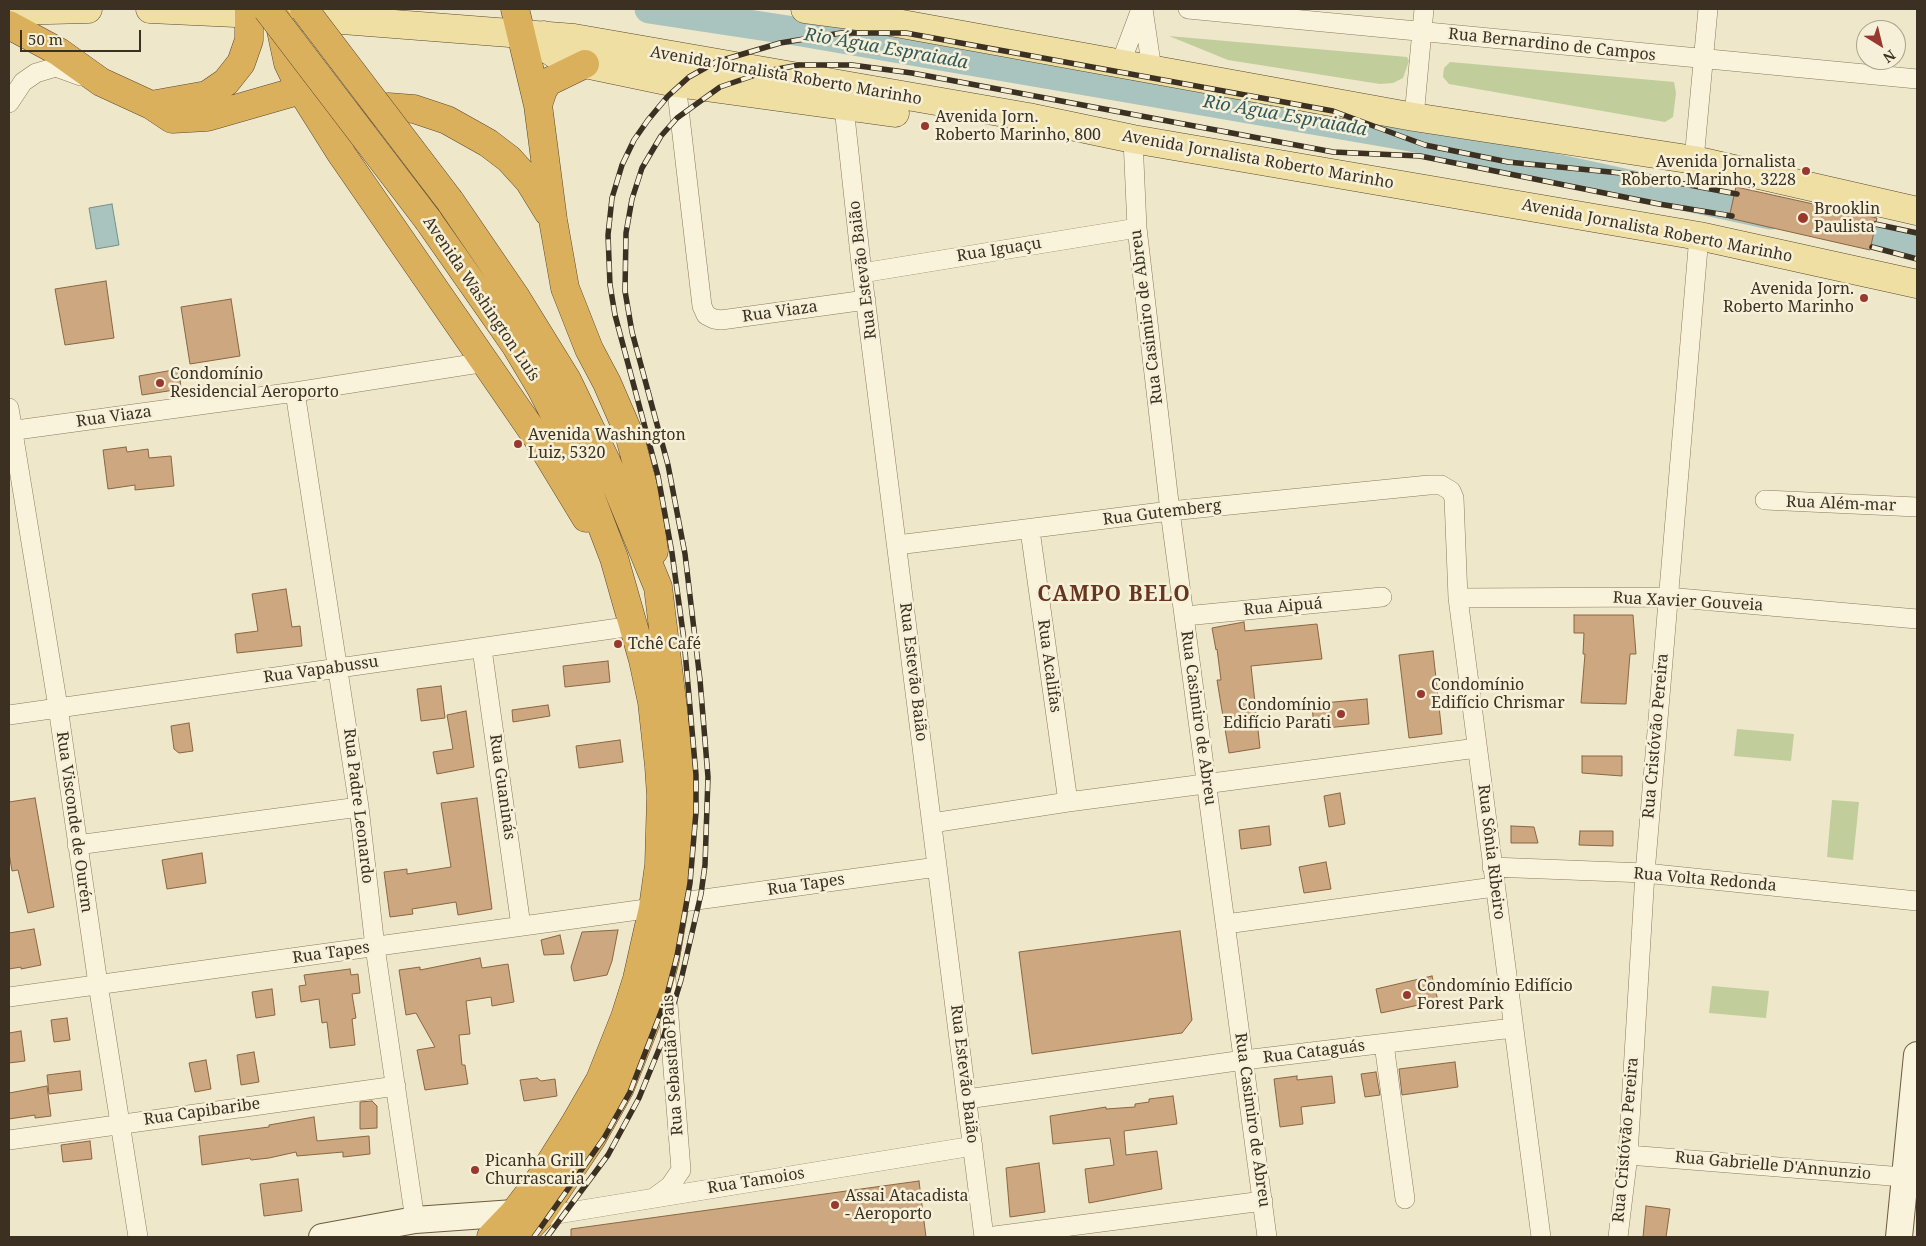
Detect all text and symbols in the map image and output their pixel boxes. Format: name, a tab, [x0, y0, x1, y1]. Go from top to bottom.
scale bar	[22, 20, 144, 52]
north arrow	[1856, 20, 1906, 70]
water label: Rio Água Espraiada	[802, 24, 970, 74]
street label: Rua Bernardino de Campos	[1447, 25, 1657, 65]
text: 50 m	[28, 29, 63, 49]
street label: Avenida Jornalista Roberto Marinho	[649, 43, 923, 109]
text: N	[1879, 46, 1900, 68]
water label: Rio Água Espraiada	[1201, 91, 1369, 141]
place label: Avenida Jorn. Roberto Marinho, 800	[935, 107, 1101, 145]
marker: Avenida Jorn. Roberto Marinho, 800	[919, 120, 931, 132]
street label: Avenida Jornalista Roberto Marinho	[1121, 127, 1395, 193]
place label: Avenida Jornalista Roberto Marinho, 3228	[1621, 152, 1796, 190]
marker: Avenida Jornalista Roberto Marinho, 3228	[1800, 165, 1812, 177]
street label: Avenida Jornalista Roberto Marinho	[1520, 195, 1794, 267]
place label: Brooklin Paulista	[1814, 199, 1880, 237]
street label: Rua Estevão Baião	[845, 200, 881, 340]
marker: Brooklin Paulista	[1796, 211, 1810, 225]
street label: Avenida Washington Luís	[419, 213, 543, 385]
street label: Rua Casimiro de Abreu	[1127, 228, 1167, 406]
street label: Rua Iguaçu	[955, 234, 1043, 266]
place label: Avenida Jorn. Roberto Marinho	[1723, 279, 1854, 317]
marker: Avenida Jorn. Roberto Marinho	[1858, 292, 1870, 304]
street label: Rua Viaza	[741, 297, 819, 327]
place label: Condomínio Residencial Aeroporto	[170, 364, 339, 402]
marker: Condomínio Residencial Aeroporto	[154, 377, 166, 389]
street label: Rua Viaza	[75, 402, 153, 432]
place label: Avenida Washington Luiz, 5320	[528, 425, 686, 463]
marker: Avenida Washington Luiz, 5320	[512, 438, 524, 450]
street label: Rua Além-mar	[1786, 492, 1896, 516]
street label: Rua Gutemberg	[1102, 496, 1222, 530]
district label: CAMPO BELO	[1036, 582, 1192, 608]
street label: Rua Xavier Gouveia	[1612, 588, 1764, 616]
street label: Rua Aipuá	[1243, 594, 1323, 620]
street label: Rua Estevão Baião	[895, 602, 931, 742]
street label: Rua Acalifas	[1033, 618, 1065, 714]
street label: Rua Casimiro de Abreu	[1176, 629, 1220, 807]
place label: Tchê Café	[628, 634, 701, 654]
marker: Tchê Café	[612, 638, 624, 650]
street label: Rua Vapabussu	[262, 652, 380, 688]
street label: Rua Cristóvão Pereira	[1639, 653, 1673, 819]
place label: Condomínio Edifício Chrismar	[1431, 675, 1565, 713]
marker: Condomínio Edifício Chrismar	[1415, 688, 1427, 700]
place label: Condomínio Edifício Parati	[1223, 695, 1331, 733]
marker: Condomínio Edifício Parati	[1335, 708, 1347, 720]
street label: Rua Padre Leonardo	[339, 727, 377, 885]
street label: Rua Visconde de Ourém	[52, 730, 96, 914]
street label: Rua Guaninás	[485, 733, 519, 841]
street label: Rua Sônia Ribeiro	[1473, 783, 1509, 921]
street label: Rua Volta Redonda	[1632, 864, 1778, 896]
street label: Rua Tapes	[766, 870, 846, 900]
street label: Rua Tapes	[291, 938, 371, 968]
place label: Condomínio Edifício Forest Park	[1417, 976, 1573, 1014]
marker: Condomínio Edifício Forest Park	[1401, 989, 1413, 1001]
street label: Rua Sebastião Pais	[658, 994, 688, 1136]
street label: Rua Estevão Baião	[946, 1004, 982, 1144]
street label: Rua Casimiro de Abreu	[1230, 1031, 1274, 1209]
street label: Rua Cataguás	[1262, 1036, 1366, 1068]
street label: Rua Cristóvão Pereira	[1609, 1057, 1643, 1223]
street label: Rua Capibaribe	[142, 1094, 262, 1130]
street label: Rua Gabrielle D'Annunzio	[1674, 1148, 1872, 1184]
place label: Picanha Grill Churrascaria	[485, 1151, 585, 1189]
marker: Picanha Grill Churrascaria	[469, 1164, 481, 1176]
street label: Rua Tamoios	[706, 1164, 806, 1198]
place label: Assai Atacadista - Aeroporto	[845, 1186, 969, 1224]
marker: Assai Atacadista - Aeroporto	[829, 1199, 841, 1211]

